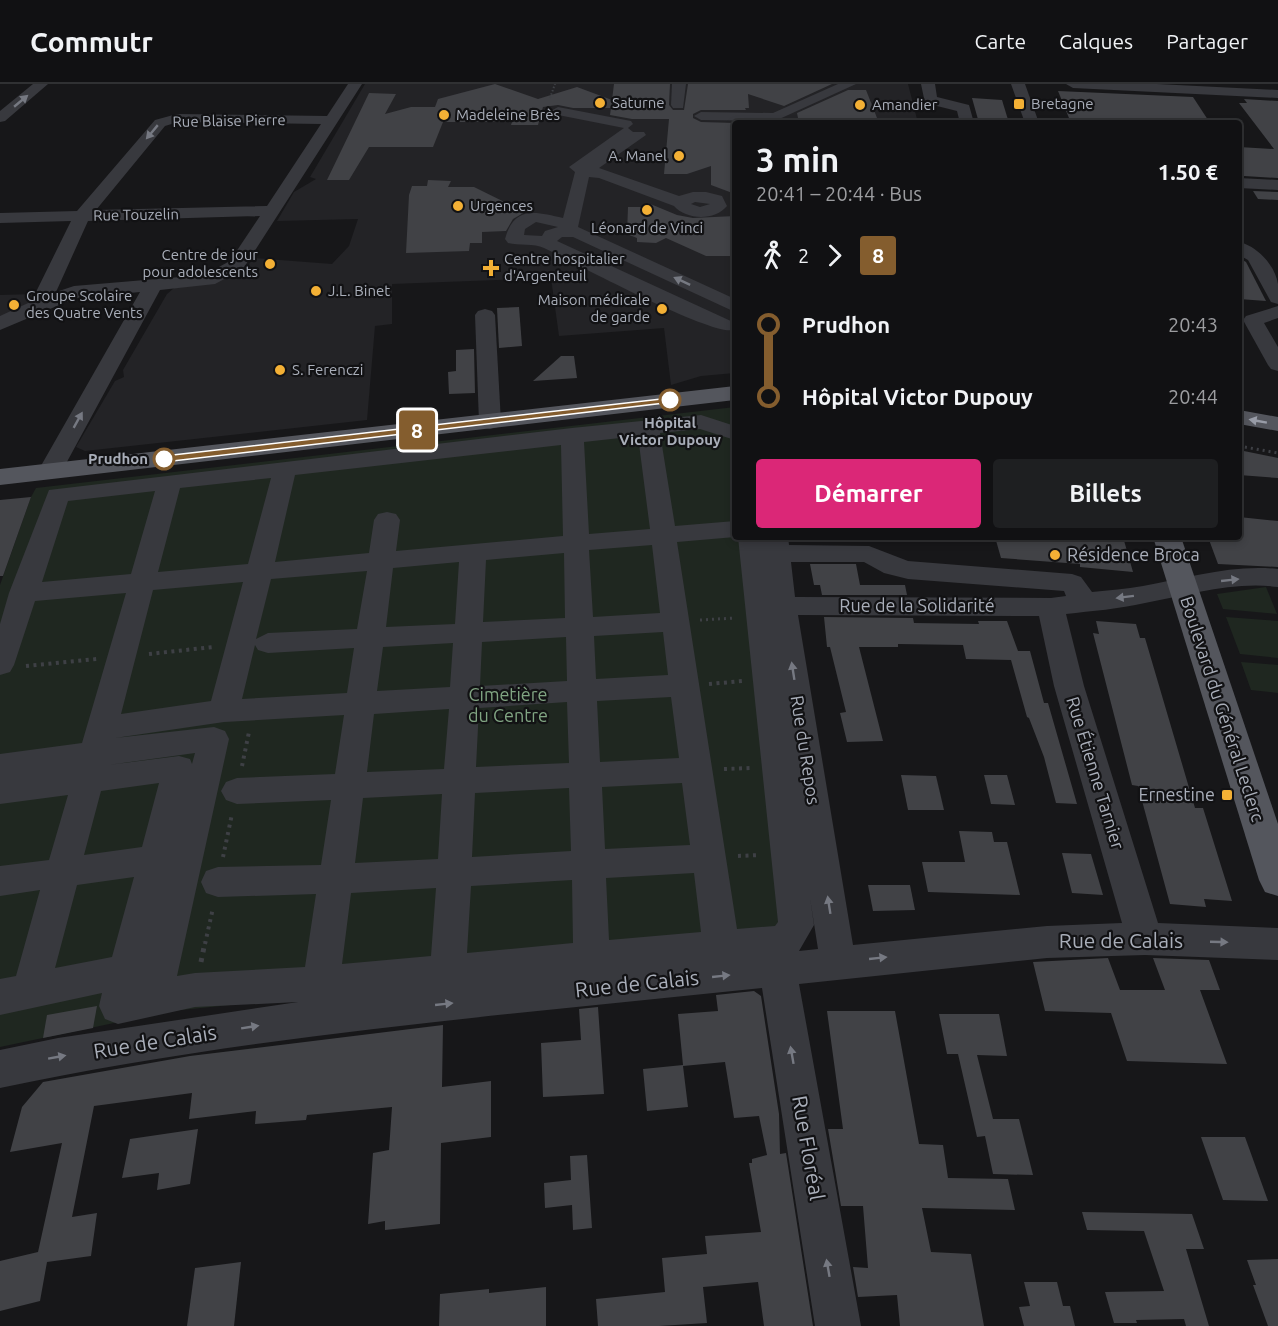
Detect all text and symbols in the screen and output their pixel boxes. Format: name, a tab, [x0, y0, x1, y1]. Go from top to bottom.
text: Commutr	[30, 26, 153, 57]
text: Carte	[975, 29, 1026, 53]
text: Calques	[1059, 29, 1133, 53]
text: Partager	[1166, 29, 1248, 53]
place label: Saturne	[612, 94, 665, 111]
one-way arrow	[13, 95, 28, 108]
place label: Bretagne	[1031, 95, 1094, 112]
marker: Saturne	[593, 96, 607, 110]
place label: Amandier	[872, 96, 938, 113]
marker: Bretagne	[1012, 97, 1026, 111]
marker: Amandier	[853, 98, 867, 112]
place label: Madeleine Brès	[456, 106, 560, 123]
marker: Madeleine Brès	[437, 108, 451, 122]
street label: Rue Blaise Pierre	[172, 111, 286, 130]
one-way arrow	[146, 124, 159, 140]
text: 3 min	[756, 141, 839, 178]
place label: A. Manel	[608, 147, 667, 164]
marker: A. Manel	[672, 149, 686, 163]
text: 1.50 €	[1158, 159, 1218, 184]
text: 20:41 – 20:44 · Bus	[756, 182, 922, 205]
place label: Urgences	[470, 197, 533, 214]
marker: Urgences	[451, 199, 465, 213]
marker: Léonard de Vinci	[640, 203, 654, 217]
street label: Rue Touzelin	[93, 205, 179, 224]
place label: Léonard de Vinci	[591, 219, 703, 236]
icon: walk	[756, 239, 789, 272]
icon: forward	[818, 239, 851, 272]
text: 8	[872, 243, 884, 267]
text: 2	[798, 244, 809, 267]
place label: Centre de jour pour adolescents	[143, 246, 258, 280]
place label: Centre hospitalier d'Argenteuil	[504, 250, 625, 284]
marker: Centre de jour pour adolescents	[263, 257, 277, 271]
marker: Centre hospitalier d'Argenteuil	[482, 259, 500, 277]
one-way arrow	[673, 276, 691, 286]
place label: J.L. Binet	[328, 282, 390, 299]
marker: J.L. Binet	[309, 284, 323, 298]
place label: Groupe Scolaire des Quatre Vents	[26, 287, 142, 321]
place label: Maison médicale de garde	[538, 291, 650, 325]
marker: Groupe Scolaire des Quatre Vents	[7, 298, 21, 312]
marker: Maison médicale de garde	[655, 302, 669, 316]
text: Prudhon	[802, 312, 890, 337]
text: 20:43	[1168, 313, 1218, 336]
place label: S. Ferenczi	[292, 361, 363, 378]
marker: S. Ferenczi	[273, 363, 287, 377]
text: Hôpital Victor Dupouy	[802, 384, 1033, 409]
text: 20:44	[1168, 385, 1218, 408]
marker: Hôpital Victor Dupouy	[659, 389, 681, 411]
line badge: 8	[398, 410, 436, 450]
one-way arrow	[73, 411, 83, 428]
place label: Hôpital Victor Dupouy	[619, 414, 721, 448]
one-way arrow	[1249, 416, 1268, 425]
text: 8	[411, 418, 423, 442]
marker: Prudhon	[153, 448, 175, 470]
place label: Prudhon	[88, 450, 148, 467]
button: Démarrer	[756, 459, 981, 528]
button: Billets	[993, 459, 1218, 528]
place label: Résidence Broca	[1067, 544, 1200, 564]
marker: Résidence Broca	[1048, 548, 1062, 562]
one-way arrow	[1221, 575, 1240, 585]
one-way arrow	[1115, 592, 1134, 602]
street label: Boulevard du Général Leclerc	[1177, 594, 1269, 824]
street label: Rue de la Solidarité	[839, 595, 995, 615]
one-way arrow	[788, 661, 797, 680]
park label: Cimetière du Centre	[468, 684, 548, 725]
street label: Rue du Repos	[787, 694, 825, 806]
street label: Rue Étienne Tarnier	[1063, 694, 1130, 852]
place label: Ernestine	[1138, 784, 1215, 804]
marker: Ernestine	[1220, 788, 1234, 802]
one-way arrow	[824, 895, 833, 914]
street label: Rue de Calais	[1059, 928, 1183, 952]
one-way arrow	[1209, 937, 1228, 946]
one-way arrow	[868, 953, 887, 963]
street label: Rue de Calais	[574, 965, 700, 1001]
one-way arrow	[712, 971, 731, 981]
one-way arrow	[434, 999, 453, 1009]
street label: Rue de Calais	[92, 1019, 218, 1063]
one-way arrow	[241, 1023, 260, 1032]
one-way arrow	[787, 1046, 796, 1065]
one-way arrow	[48, 1052, 67, 1061]
street label: Rue Floréal	[788, 1093, 830, 1202]
one-way arrow	[823, 1259, 832, 1278]

